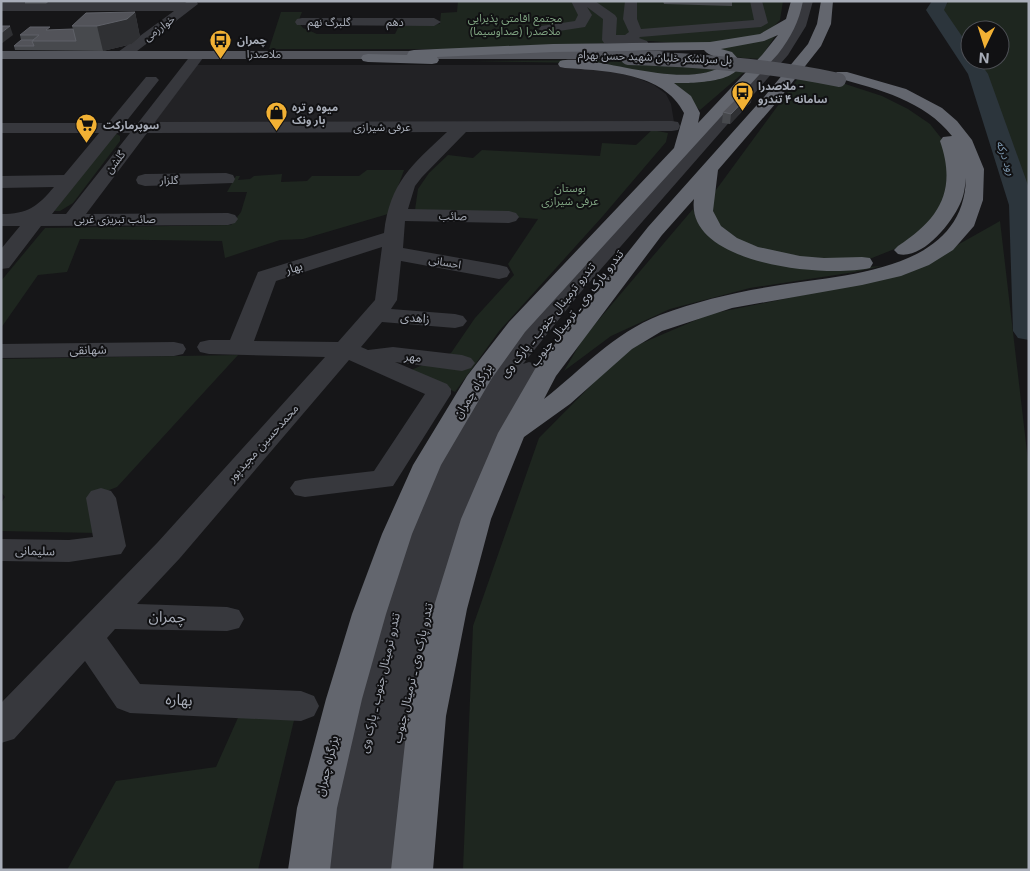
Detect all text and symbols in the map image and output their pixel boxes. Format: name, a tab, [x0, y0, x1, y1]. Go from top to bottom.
park label: مجتمع اقامتی پذیرایی ملاصدرا (صداوسیما)	[468, 11, 562, 38]
street label: خوارزمی	[140, 12, 178, 44]
street label: گلبرگ نهم	[308, 15, 351, 31]
street label: دهم	[386, 15, 404, 31]
north arrow	[960, 20, 1010, 70]
bus stop icon: چمران	[209, 28, 233, 59]
place label: چمران	[237, 33, 267, 48]
street label: ملاصدرا	[247, 47, 281, 61]
street label: پل سرلشکر خلبان شهید حسن بهرام	[578, 47, 732, 68]
text: N	[978, 50, 990, 67]
place label: ملاصدرا - سامانه ۴ تندرو	[758, 79, 827, 106]
bus stop icon: ملاصدرا - سامانه ۴ تندرو	[730, 80, 754, 111]
place label: میوه و تره بار ونک	[292, 100, 338, 127]
shop icon: میوه و تره بار ونک	[264, 101, 288, 132]
supermarket icon: سوپرمارکت	[75, 113, 99, 144]
place label: سوپرمارکت	[103, 118, 159, 133]
street label: عرفی شیرازی	[353, 120, 411, 134]
water label: رود درکه	[994, 139, 1018, 177]
street label: گلشن	[102, 147, 128, 176]
street label: گلزار	[159, 173, 179, 187]
park label: بوستان عرفی شیرازی	[541, 181, 599, 208]
street label: صائب	[439, 209, 467, 223]
street label: صائب تبریزی غربی	[74, 212, 156, 226]
street label: تندرو پارک وی ـ ترمینال جنوب	[527, 246, 628, 369]
street label: احسانی	[428, 252, 462, 272]
street label: بهار	[282, 258, 304, 278]
street label: تندرو ترمینال جنوب ـ پارک وی	[497, 259, 600, 381]
street label: زاهدی	[400, 309, 430, 326]
street label: شهانقی	[69, 342, 107, 357]
street label: مهر	[403, 348, 422, 365]
street label: بزرگراه چمران	[450, 360, 496, 422]
street label: محمدحسین مجیدپور	[223, 401, 302, 486]
street label: سلیمانی	[15, 543, 55, 558]
street label: تندرو پارک وی ـ ترمینال جنوب	[389, 601, 437, 745]
street label: چمران	[148, 606, 186, 628]
street label: تندرو ترمینال جنوب ـ پارک وی	[356, 611, 404, 755]
street label: بهاره	[165, 689, 193, 710]
street label: بزرگراه چمران	[312, 734, 342, 798]

